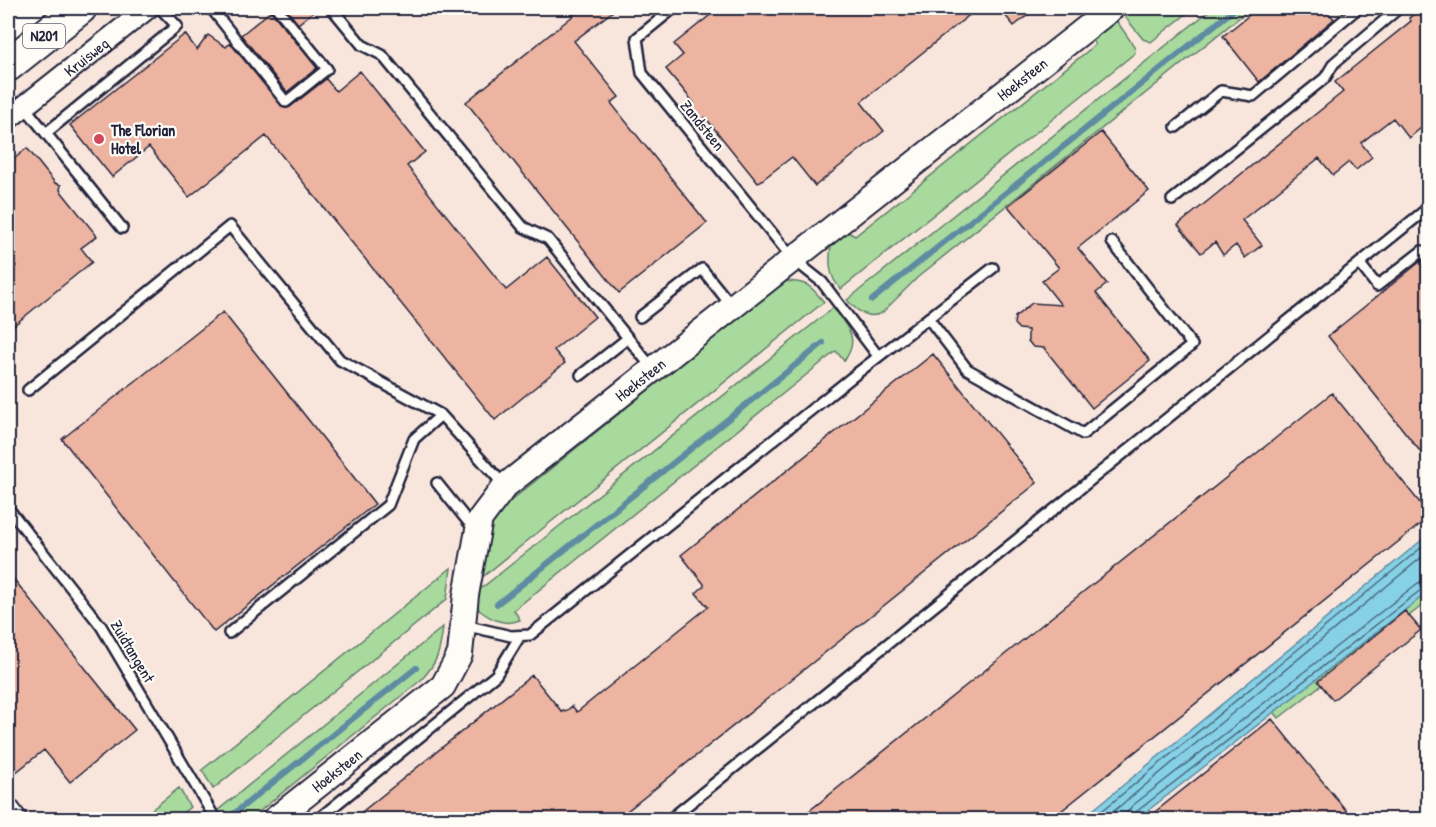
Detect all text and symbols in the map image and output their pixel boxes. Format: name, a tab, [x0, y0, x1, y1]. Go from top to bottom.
road number: N201	[23, 24, 65, 48]
street label: Kruisweg	[59, 32, 113, 82]
street label: Hoeksteen	[992, 52, 1052, 106]
street label: Zandsteen	[676, 95, 730, 155]
place label: The Florian Hotel	[110, 119, 175, 159]
marker: The Florian Hotel	[92, 132, 106, 146]
street label: Hoeksteen	[610, 353, 670, 406]
street label: Zuidtangent	[106, 616, 161, 687]
street label: Hoeksteen	[307, 743, 366, 797]

